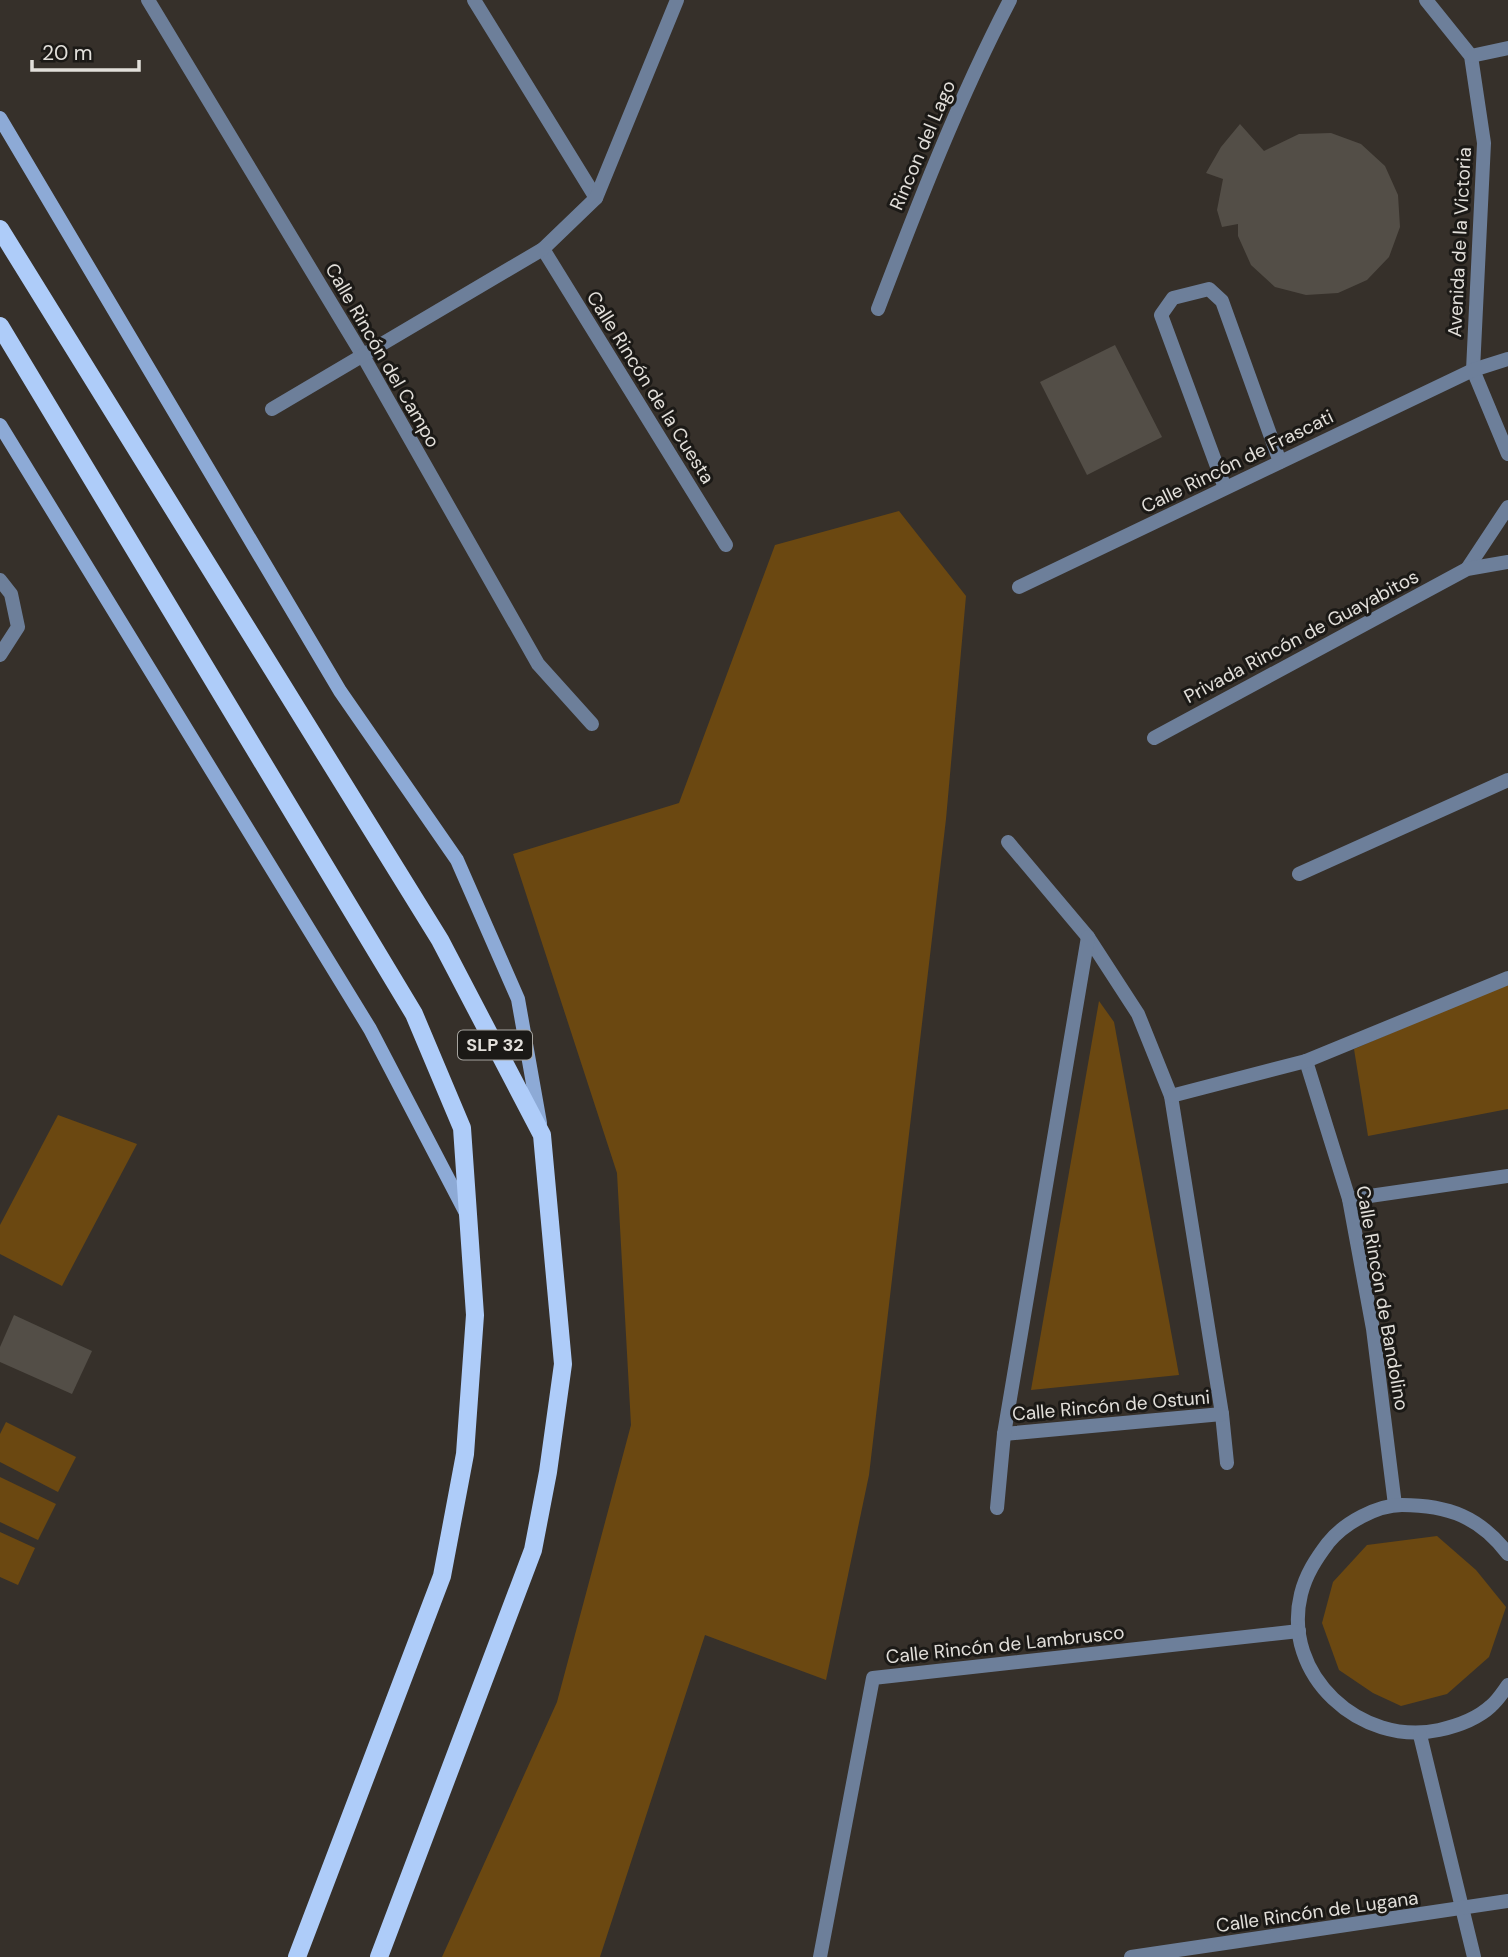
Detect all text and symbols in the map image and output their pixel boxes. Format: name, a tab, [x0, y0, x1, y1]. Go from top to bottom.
scale bar	[32, 28, 138, 72]
text: 20 m	[42, 39, 93, 67]
street label: Rincon del Lago	[884, 76, 961, 214]
street label: Avenida de la Victoria	[1442, 146, 1477, 338]
street label: Calle Rincón del Campo	[319, 258, 446, 452]
street label: Calle Rincón de la Cuesta	[581, 286, 720, 488]
street label: Calle Rincón de Frascati	[1137, 404, 1337, 519]
street label: Privada Rincón de Guayabitos	[1179, 564, 1423, 709]
road number: SLP 32	[458, 1030, 532, 1060]
street label: Calle Rincón de Bandolino	[1350, 1184, 1415, 1412]
street label: Calle Rincón de Ostuni	[1011, 1384, 1211, 1427]
street label: Calle Rincón de Lambrusco	[885, 1620, 1126, 1669]
street label: Calle Rincón de Lugana	[1214, 1885, 1420, 1938]

